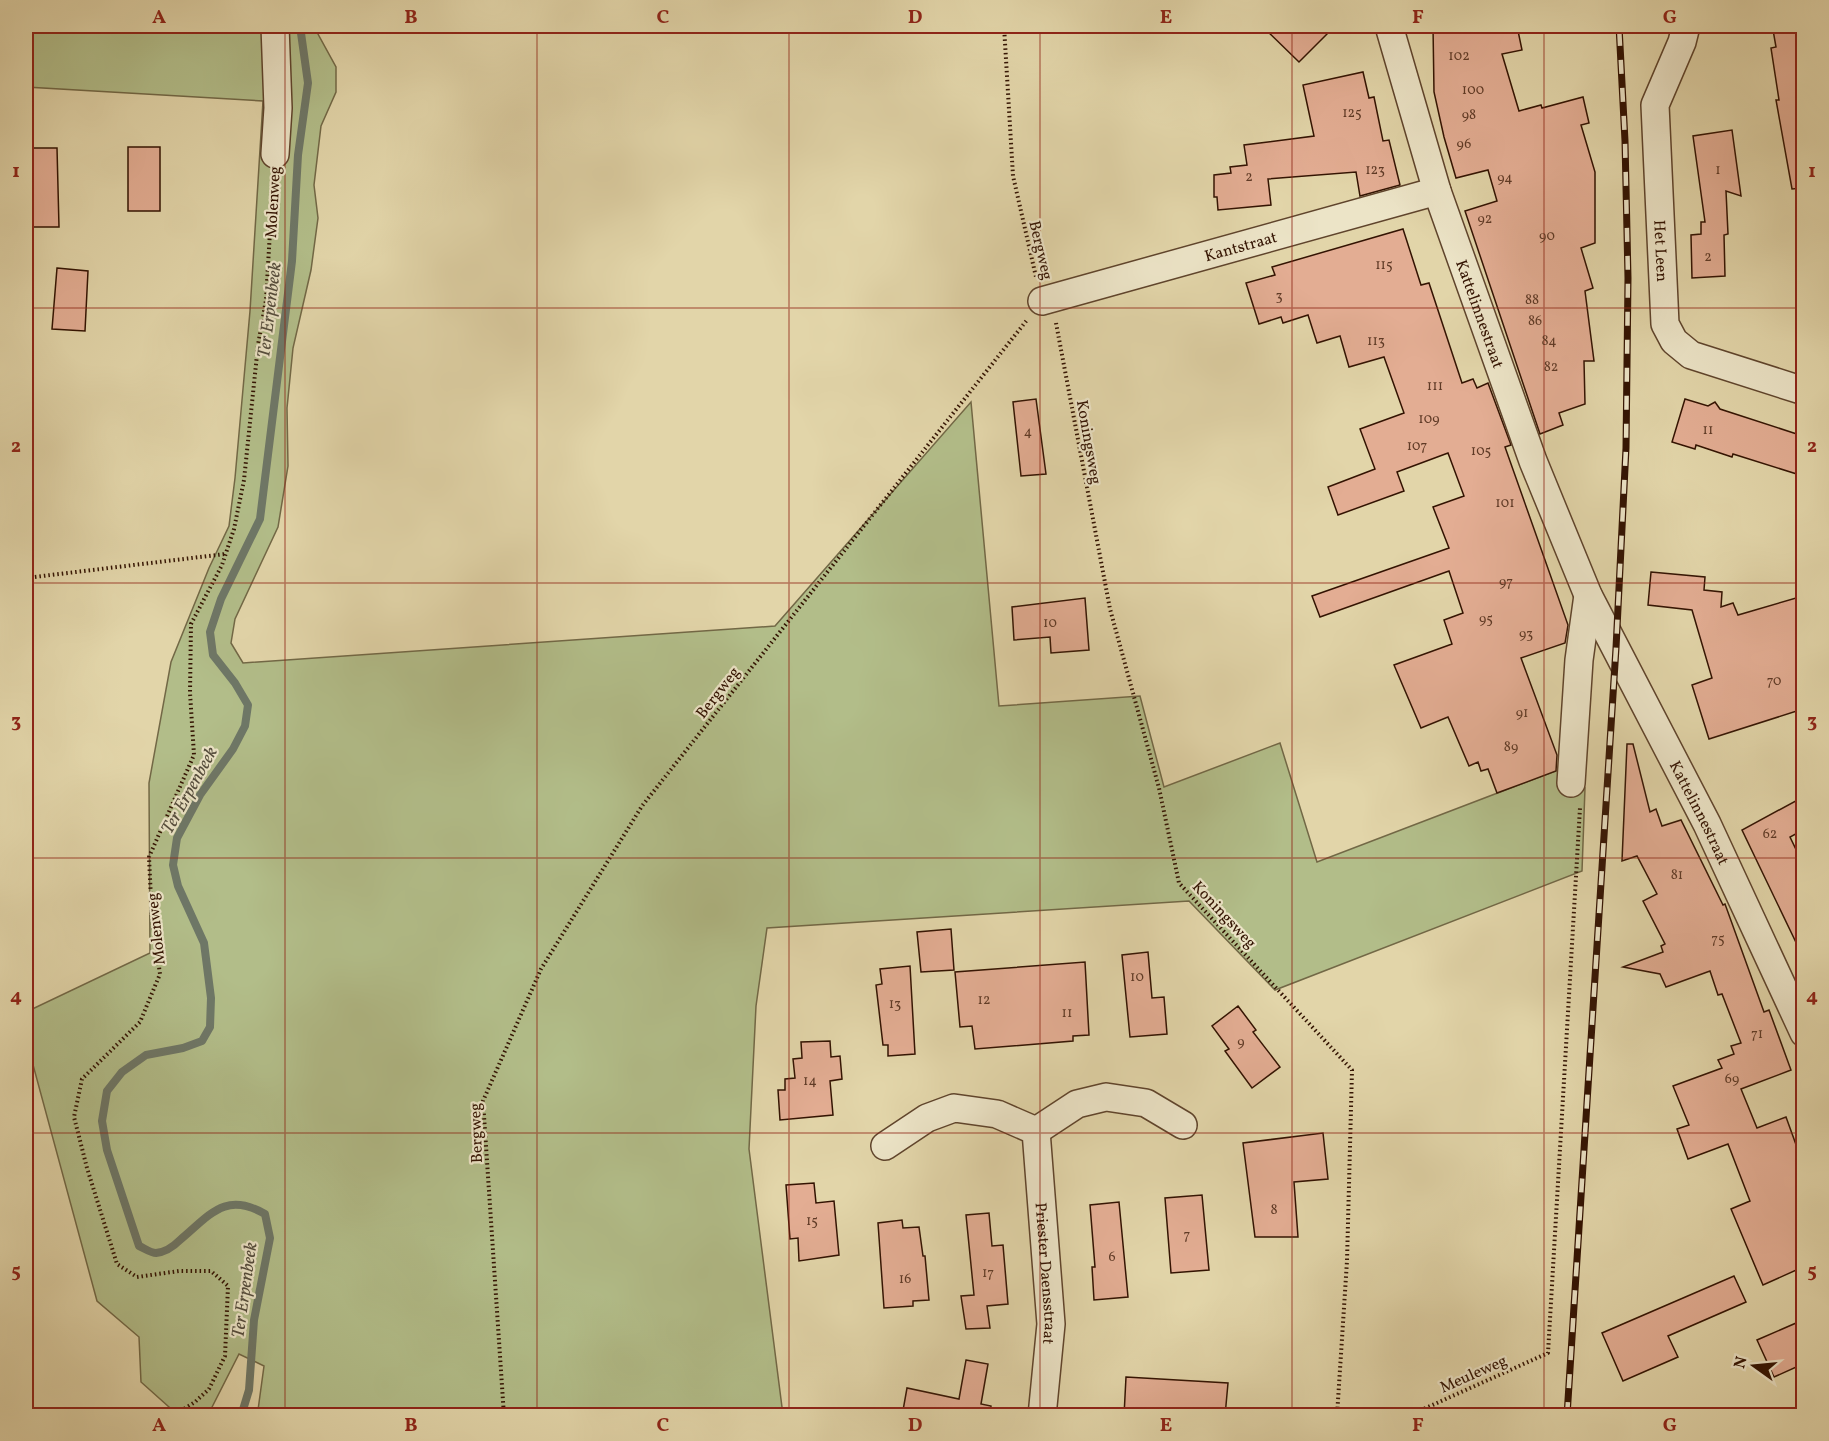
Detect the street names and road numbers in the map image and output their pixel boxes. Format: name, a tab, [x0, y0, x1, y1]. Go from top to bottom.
street label: Molenweg	[261, 165, 287, 239]
street label: Bergweg	[1023, 219, 1058, 282]
street label: Het Leen	[1647, 219, 1672, 282]
street label: Kantstraat	[1202, 227, 1280, 268]
street label: Kattelinnestraat	[1449, 257, 1508, 372]
street label: Koningsweg	[1070, 398, 1106, 486]
street label: Bergweg	[691, 663, 746, 724]
street label: Kattelinnestraat	[1663, 757, 1734, 869]
street label: Koningsweg	[1186, 877, 1261, 954]
street label: Molenweg	[142, 892, 172, 966]
street label: Bergweg	[465, 1102, 489, 1164]
street label: Priester Daensstraat	[1029, 1202, 1060, 1346]
street label: Meuleweg	[1437, 1350, 1511, 1399]

